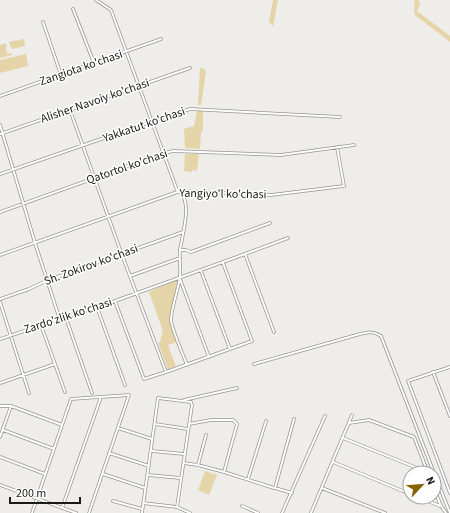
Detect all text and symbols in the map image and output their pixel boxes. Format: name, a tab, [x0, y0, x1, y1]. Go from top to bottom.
street label: Zangiota ko'chasi	[37, 46, 125, 90]
street label: Alisher Navoiy ko'chasi	[38, 74, 152, 128]
street label: Yakkatut ko'chasi	[100, 103, 188, 147]
street label: Qatortol ko'chasi	[84, 145, 170, 189]
street label: Yangiyo'l ko'chasi	[178, 185, 267, 203]
street label: Sh. Zokirov ko'chasi	[42, 240, 140, 290]
street label: Zardo'zlik ko'chasi	[22, 294, 115, 338]
north arrow	[402, 465, 442, 505]
text: N	[422, 474, 439, 487]
scale bar	[10, 479, 80, 505]
text: 200 m	[16, 485, 46, 502]

